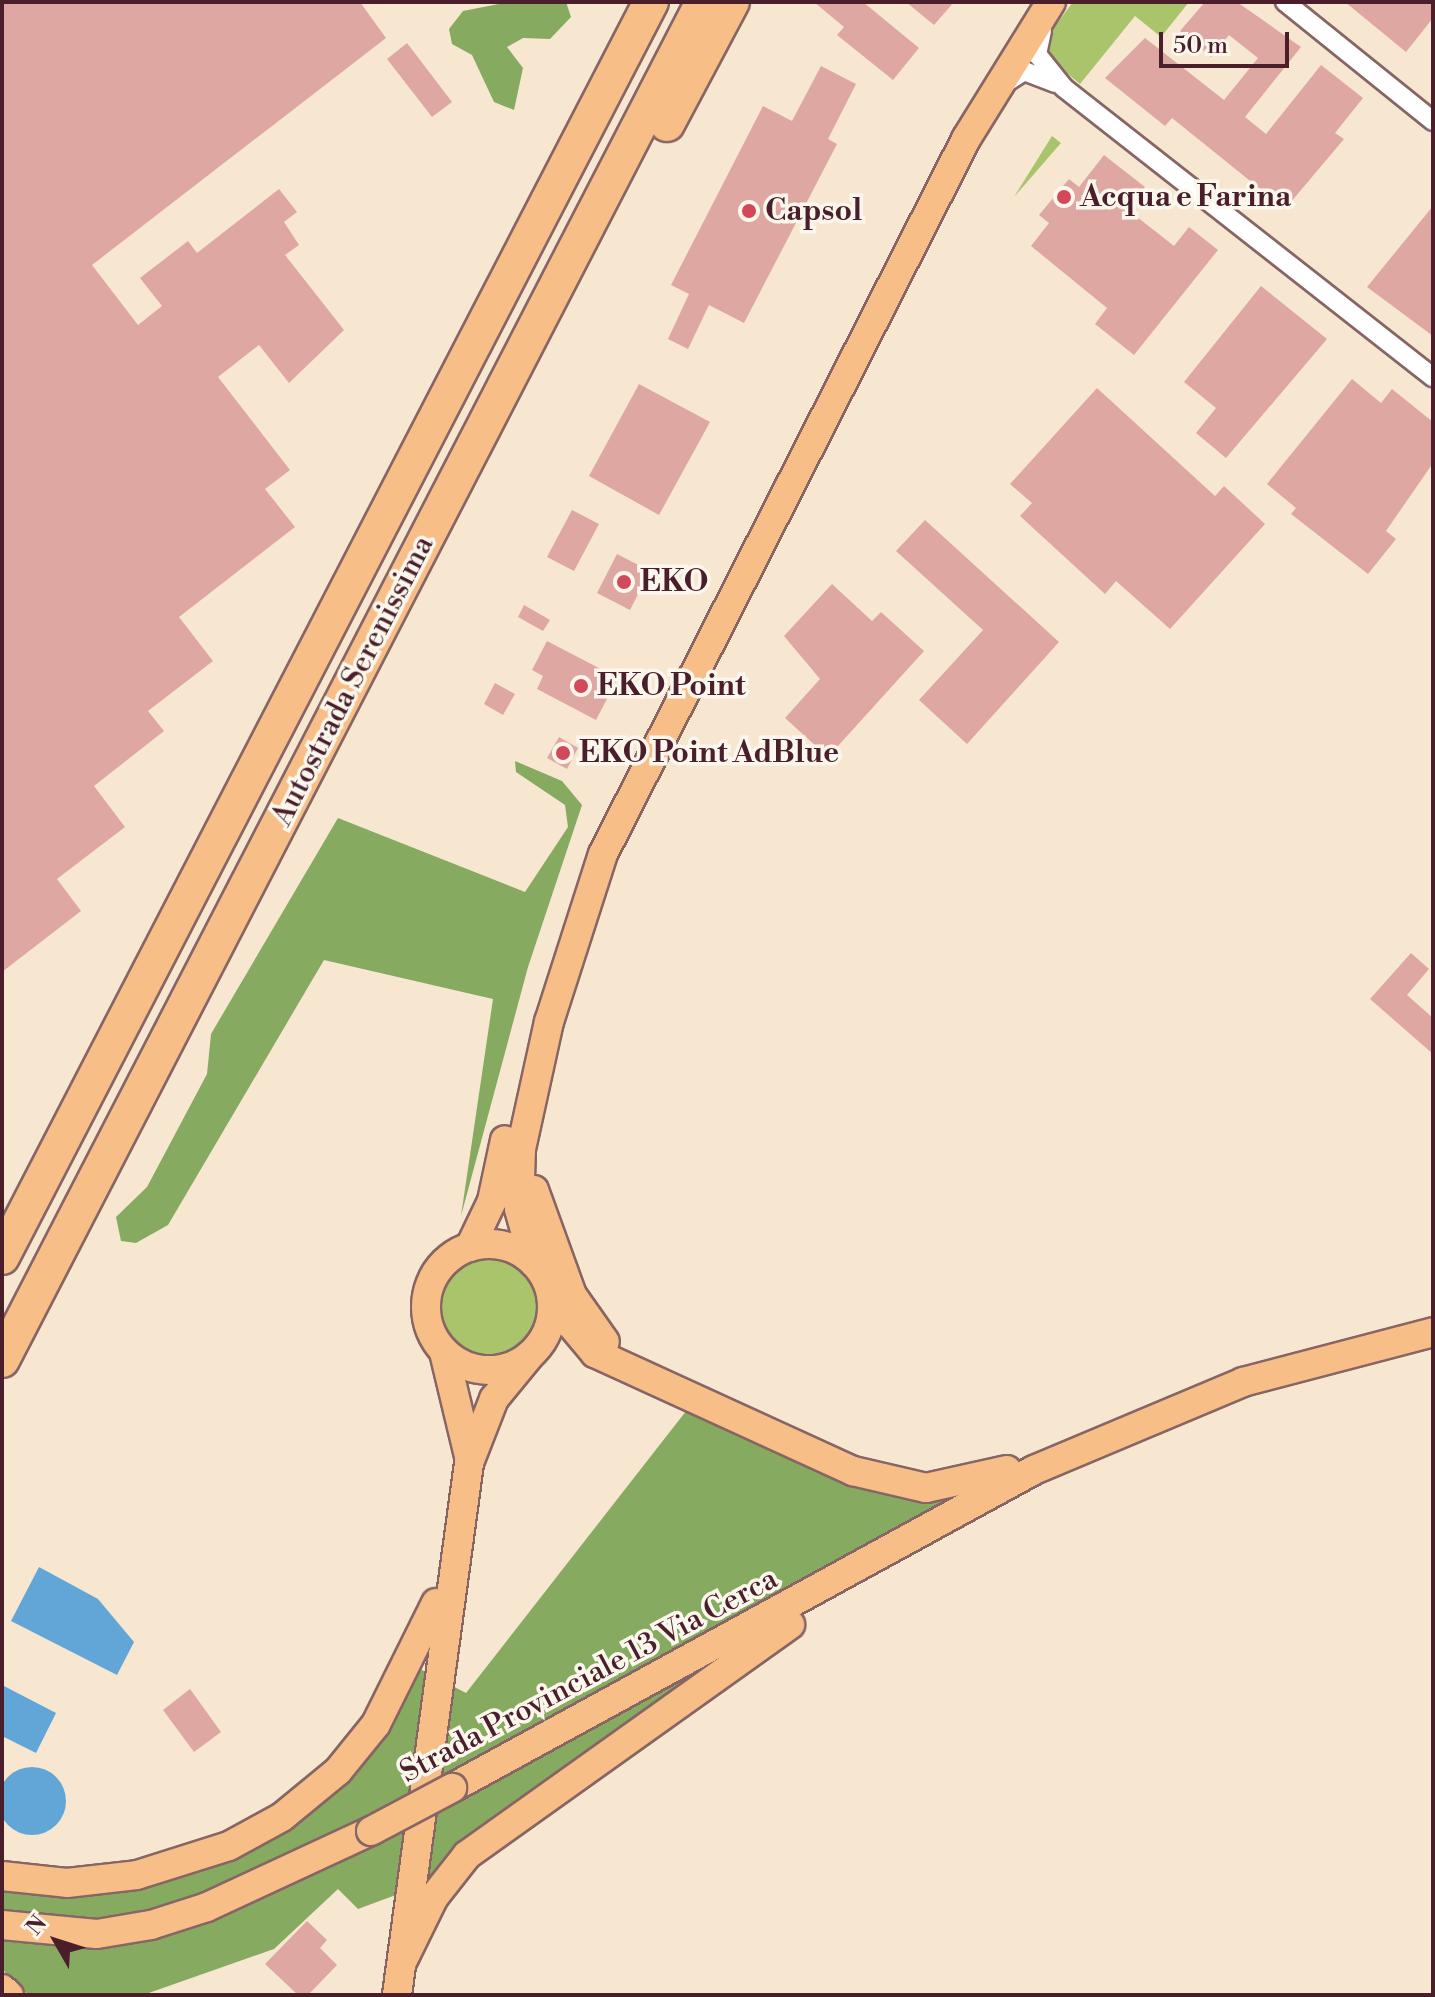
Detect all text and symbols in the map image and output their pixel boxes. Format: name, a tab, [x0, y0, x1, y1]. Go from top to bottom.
scale bar	[1163, 16, 1293, 66]
text: 50 m	[1173, 31, 1228, 61]
place label: Acqua e Farina	[1080, 179, 1291, 215]
marker: Acqua e Farina	[1055, 188, 1073, 206]
place label: Capsol	[765, 193, 862, 229]
marker: Capsol	[740, 202, 758, 220]
street label: Autostrada Serenissima	[264, 530, 442, 832]
place label: EKO	[640, 564, 708, 600]
marker: EKO	[615, 573, 633, 591]
place label: EKO Point	[597, 668, 746, 704]
marker: EKO Point	[572, 677, 590, 695]
place label: EKO Point AdBlue	[579, 735, 839, 771]
marker: EKO Point AdBlue	[554, 744, 572, 762]
street label: Strada Provinciale 13 Via Cerca	[394, 1561, 784, 1791]
north arrow	[16, 1901, 96, 1981]
text: N	[21, 1910, 53, 1941]

